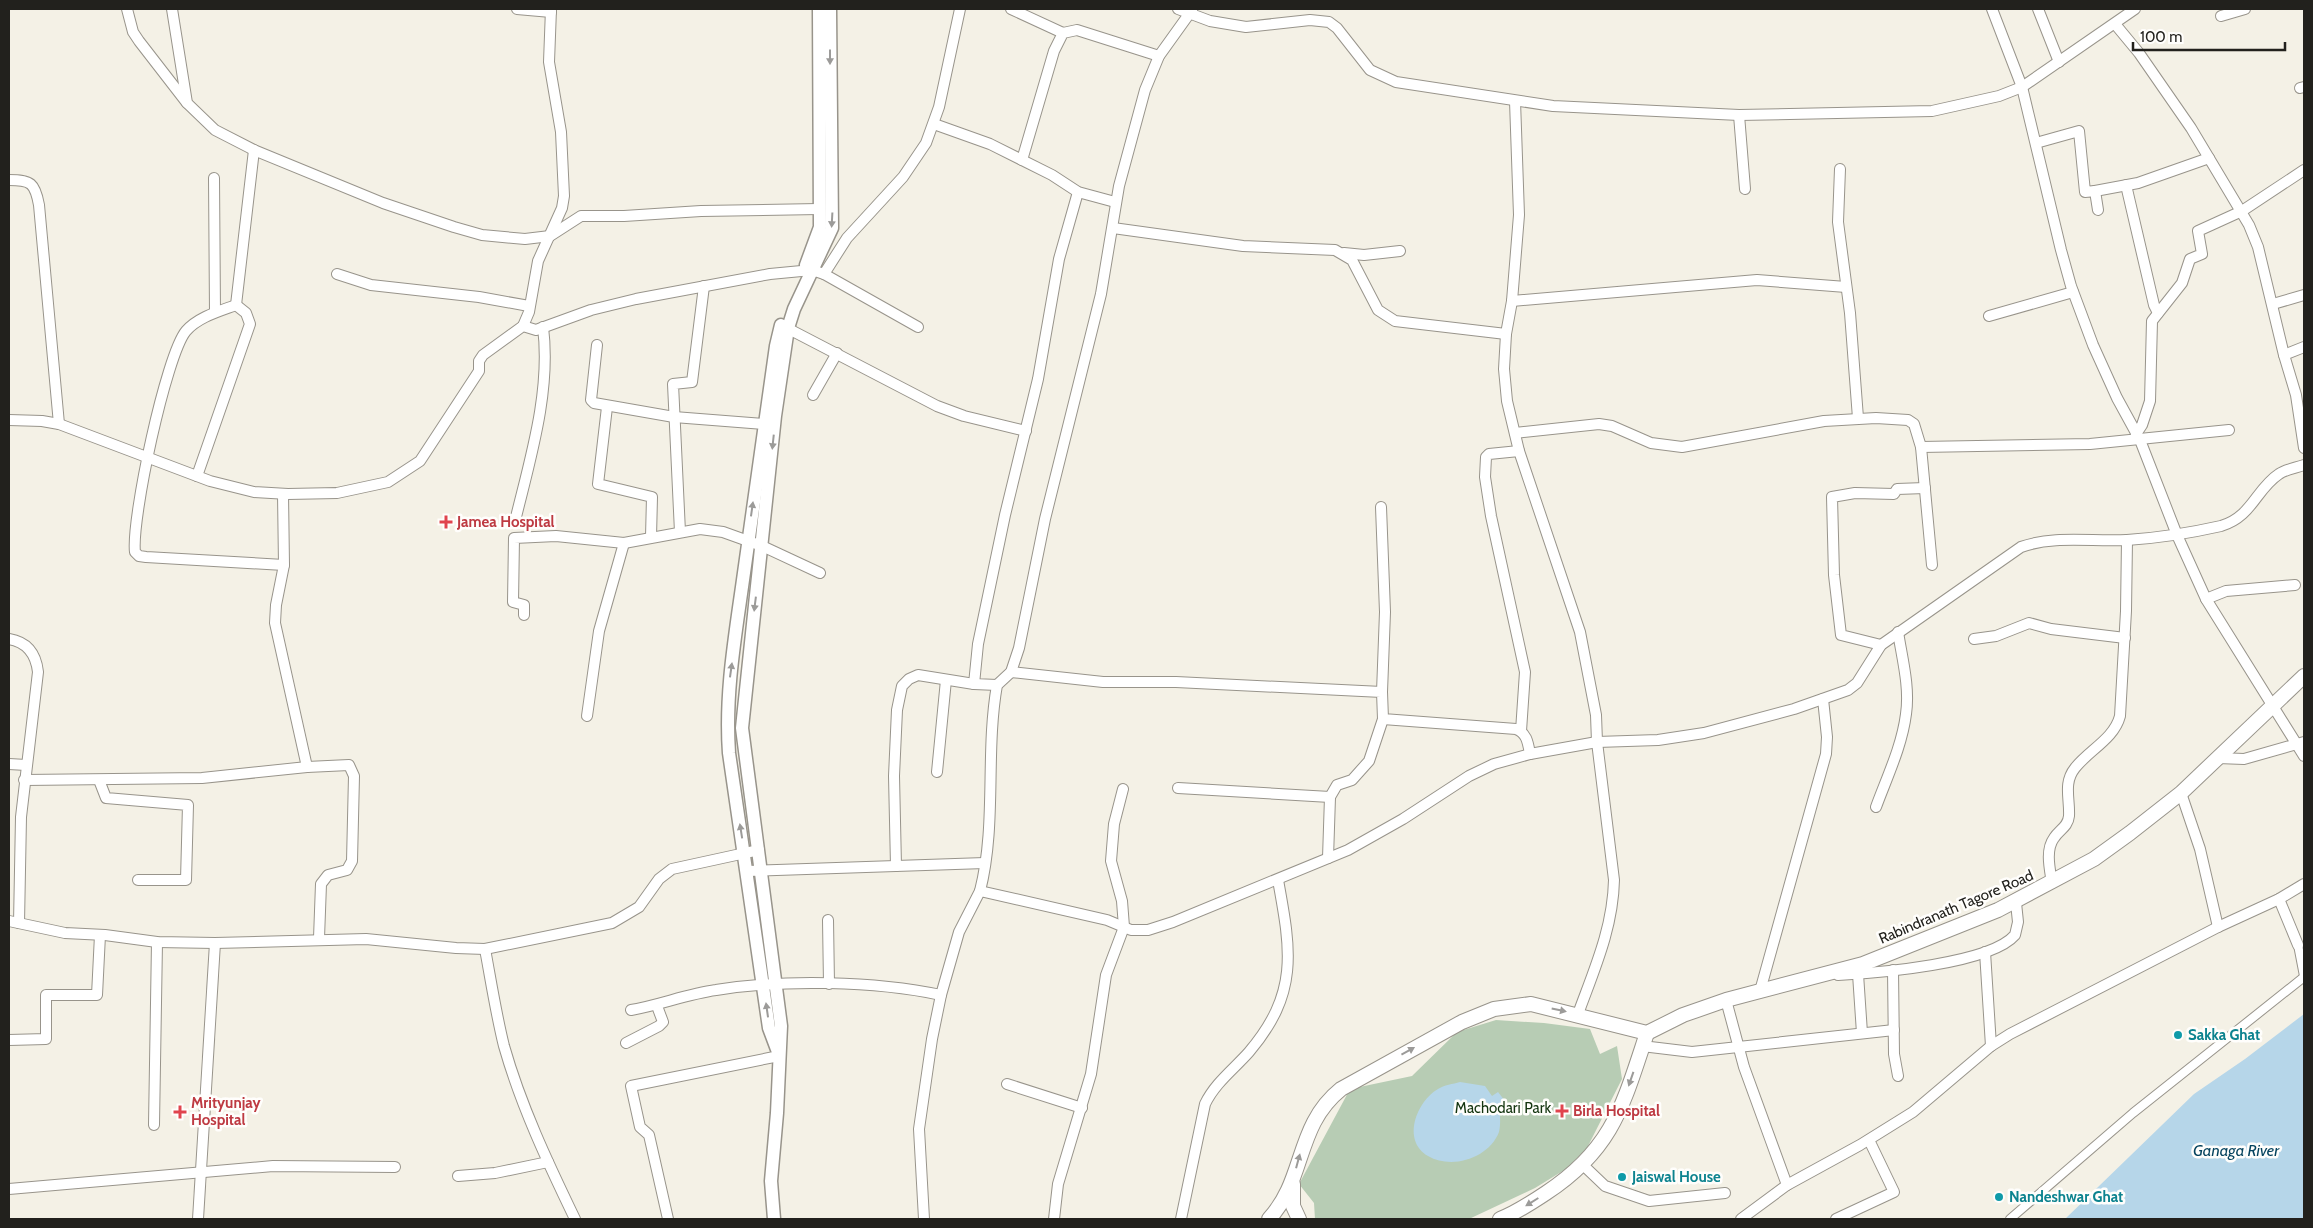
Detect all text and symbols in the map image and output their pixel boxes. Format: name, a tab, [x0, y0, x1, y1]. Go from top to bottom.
scale bar	[2133, 20, 2286, 52]
text: 100 m	[2140, 28, 2182, 46]
one-way arrow	[826, 50, 834, 66]
one-way arrow	[828, 212, 836, 228]
one-way arrow	[768, 434, 776, 450]
one-way arrow	[749, 501, 757, 517]
place label: Jamea Hospital	[456, 513, 555, 531]
marker: Jamea Hospital	[439, 515, 453, 529]
one-way arrow	[751, 596, 759, 612]
one-way arrow	[727, 662, 735, 678]
one-way arrow	[736, 823, 744, 839]
street label: Rabindranath Tagore Road	[1876, 866, 2036, 948]
one-way arrow	[762, 1001, 770, 1017]
one-way arrow	[1552, 1007, 1568, 1015]
place label: Sakka Ghat	[2188, 1026, 2260, 1044]
marker: Sakka Ghat	[2172, 1029, 2184, 1041]
one-way arrow	[1400, 1047, 1415, 1055]
one-way arrow	[1627, 1072, 1635, 1087]
place label: Mrityunjay Hospital	[191, 1094, 261, 1129]
park label: Machodari Park	[1455, 1099, 1551, 1117]
place label: Birla Hospital	[1573, 1102, 1660, 1120]
marker: Birla Hospital	[1555, 1104, 1569, 1118]
marker: Mrityunjay Hospital	[173, 1105, 187, 1119]
water label: Ganaga River	[2193, 1141, 2280, 1160]
one-way arrow	[1295, 1154, 1303, 1169]
place label: Jaiswal House	[1631, 1168, 1721, 1186]
marker: Jaiswal House	[1616, 1171, 1628, 1183]
place label: Nandeshwar Ghat	[2009, 1188, 2123, 1206]
marker: Nandeshwar Ghat	[1993, 1191, 2005, 1203]
one-way arrow	[1526, 1197, 1539, 1207]

